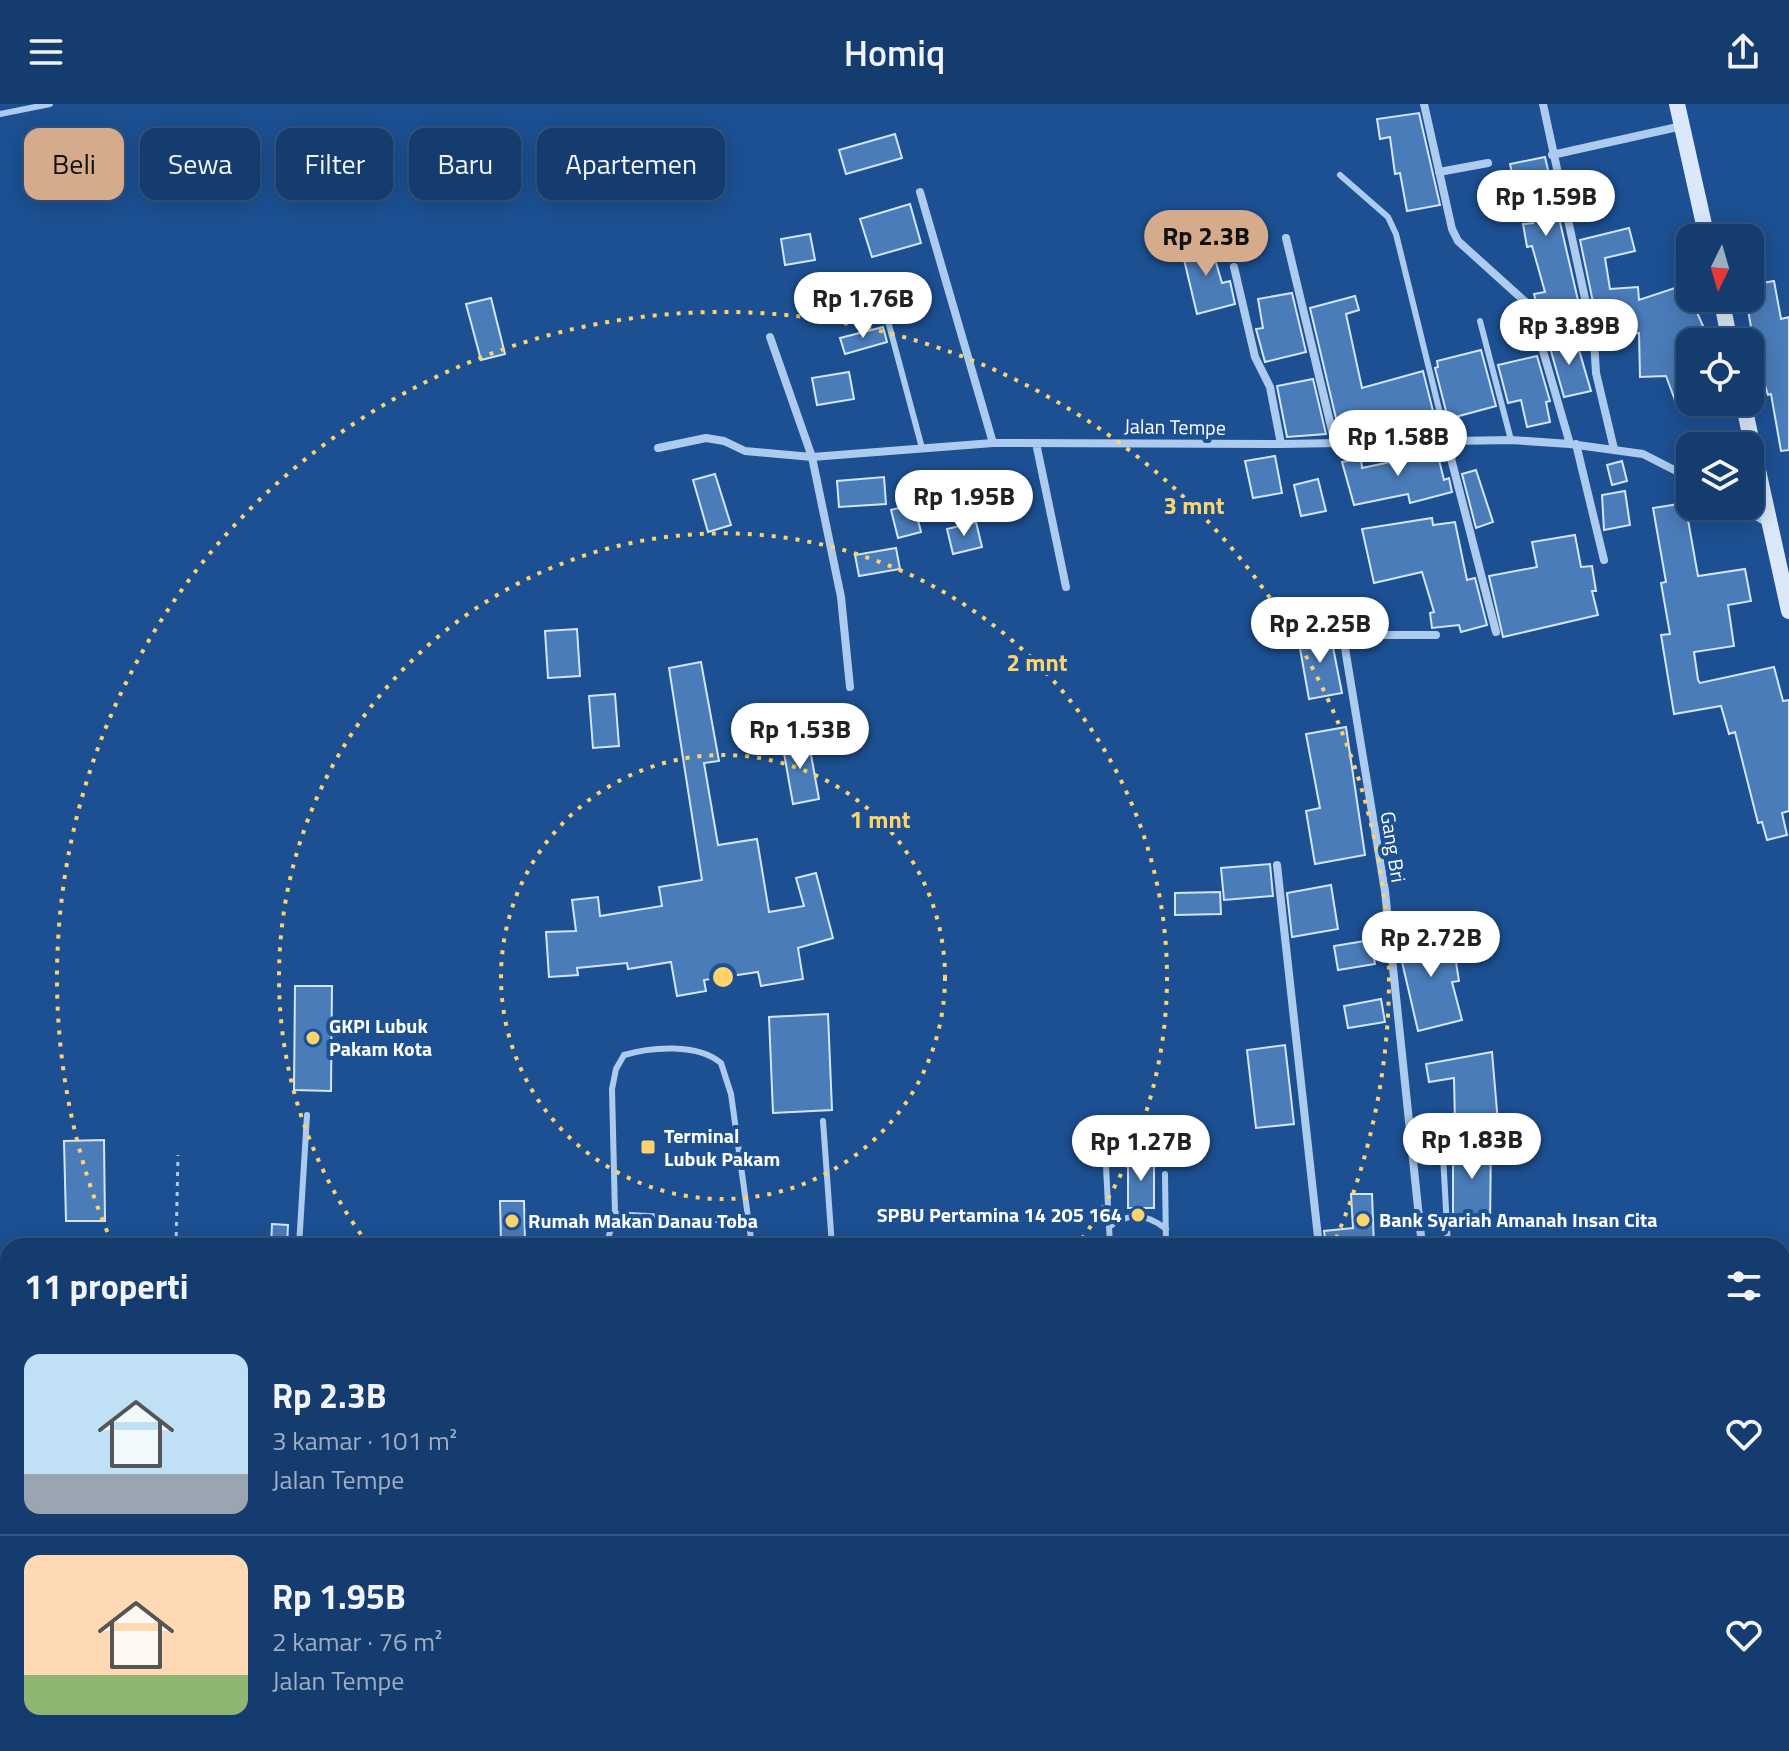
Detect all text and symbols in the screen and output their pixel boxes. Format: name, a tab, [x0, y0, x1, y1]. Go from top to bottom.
text: Homiq	[844, 25, 945, 80]
icon: menu	[24, 30, 68, 74]
icon: share	[1721, 30, 1765, 74]
chip: Beli	[24, 128, 124, 200]
chip: Sewa	[140, 128, 260, 200]
chip: Filter	[276, 128, 393, 200]
chip: Baru	[409, 128, 521, 200]
chip: Apartemen	[537, 128, 725, 200]
pin: Rp 1.59B	[1463, 170, 1629, 238]
text: Rp 1.59B	[1495, 176, 1597, 215]
pin: Rp 2.3B	[1132, 210, 1280, 278]
text: Rp 2.3B	[1162, 216, 1250, 255]
north arrow	[1676, 224, 1764, 312]
map controls	[1676, 224, 1764, 520]
pin: Rp 1.76B	[780, 272, 946, 340]
text: Rp 1.76B	[812, 278, 914, 317]
pin: Rp 3.89B	[1486, 299, 1652, 367]
text: Rp 3.89B	[1518, 305, 1620, 344]
button: locate	[1676, 328, 1764, 416]
street label: Jalan Tempe	[1124, 410, 1226, 443]
pin: Rp 1.58B	[1315, 410, 1481, 478]
text: Rp 1.58B	[1347, 416, 1449, 455]
button: layers	[1676, 432, 1764, 520]
pin: Rp 1.95B	[881, 470, 1047, 538]
text: Rp 1.95B	[913, 476, 1015, 515]
text: 3 mnt	[1164, 487, 1225, 523]
pin: Rp 2.25B	[1237, 597, 1403, 665]
text: Rp 2.25B	[1269, 603, 1371, 642]
text: 2 mnt	[1007, 644, 1068, 680]
pin: Rp 1.53B	[717, 703, 883, 771]
text: Rp 1.53B	[749, 709, 851, 748]
text: 1 mnt	[850, 801, 911, 837]
street label: Gang Bri	[1373, 809, 1414, 885]
pin: Rp 2.72B	[1348, 911, 1514, 979]
text: Rp 2.72B	[1380, 917, 1482, 956]
centre of rings	[709, 963, 737, 991]
place label: GKPI Lubuk Pakam Kota	[329, 1010, 432, 1064]
marker: GKPI Lubuk Pakam Kota	[304, 1029, 322, 1047]
pin: Rp 1.83B	[1389, 1113, 1555, 1181]
pin: Rp 1.27B	[1058, 1115, 1224, 1183]
text: Rp 1.83B	[1421, 1119, 1523, 1158]
place label: Terminal Lubuk Pakam	[664, 1120, 780, 1174]
text: Rp 1.27B	[1090, 1121, 1192, 1160]
marker: Terminal Lubuk Pakam	[639, 1138, 657, 1156]
place label: SPBU Pertamina 14 205 164	[877, 1199, 1122, 1230]
place label: Bank Syariah Amanah Insan Cita	[1379, 1204, 1657, 1235]
place label: Rumah Makan Danau Toba	[528, 1205, 758, 1236]
marker: SPBU Pertamina 14 205 164	[1129, 1206, 1147, 1224]
marker: Bank Syariah Amanah Insan Cita	[1354, 1211, 1372, 1229]
marker: Rumah Makan Danau Toba	[503, 1212, 521, 1230]
text: 11 properti	[24, 1260, 188, 1312]
icon: filters	[1722, 1264, 1766, 1308]
text: Rp 2.3B	[272, 1369, 387, 1421]
icon: home	[88, 1386, 184, 1482]
icon: heart	[1722, 1412, 1766, 1456]
text: 3 kamar · 101 m²	[272, 1421, 457, 1460]
text: Jalan Tempe	[272, 1460, 404, 1499]
text: Rp 1.95B	[272, 1570, 406, 1622]
icon: home	[88, 1587, 184, 1683]
icon: heart	[1722, 1613, 1766, 1657]
text: 2 kamar · 76 m²	[272, 1622, 442, 1661]
text: Jalan Tempe	[272, 1661, 404, 1700]

